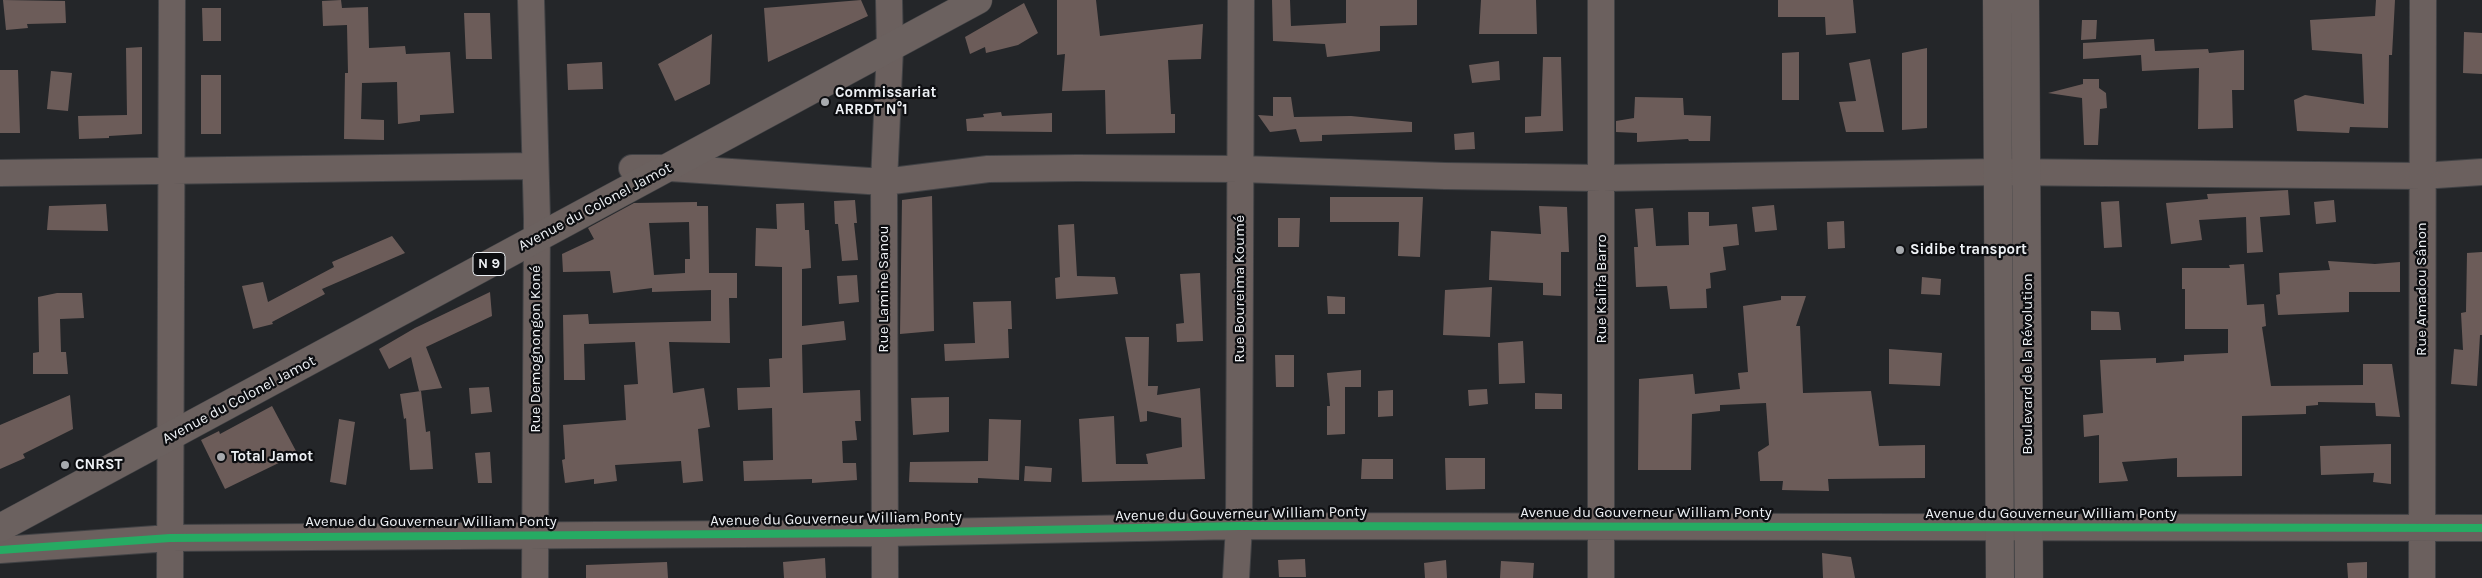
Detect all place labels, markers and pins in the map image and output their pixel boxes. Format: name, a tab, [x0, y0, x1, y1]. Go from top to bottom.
place label: Commissariat ARRDT N°1	[835, 84, 936, 119]
marker: Commissariat ARRDT N°1	[819, 96, 831, 108]
place label: Sidibe transport	[1910, 241, 2027, 259]
marker: Sidibe transport	[1894, 244, 1906, 256]
place label: Total Jamot	[231, 448, 313, 466]
marker: Total Jamot	[215, 451, 227, 463]
place label: CNRST	[75, 456, 122, 474]
marker: CNRST	[59, 459, 71, 471]

